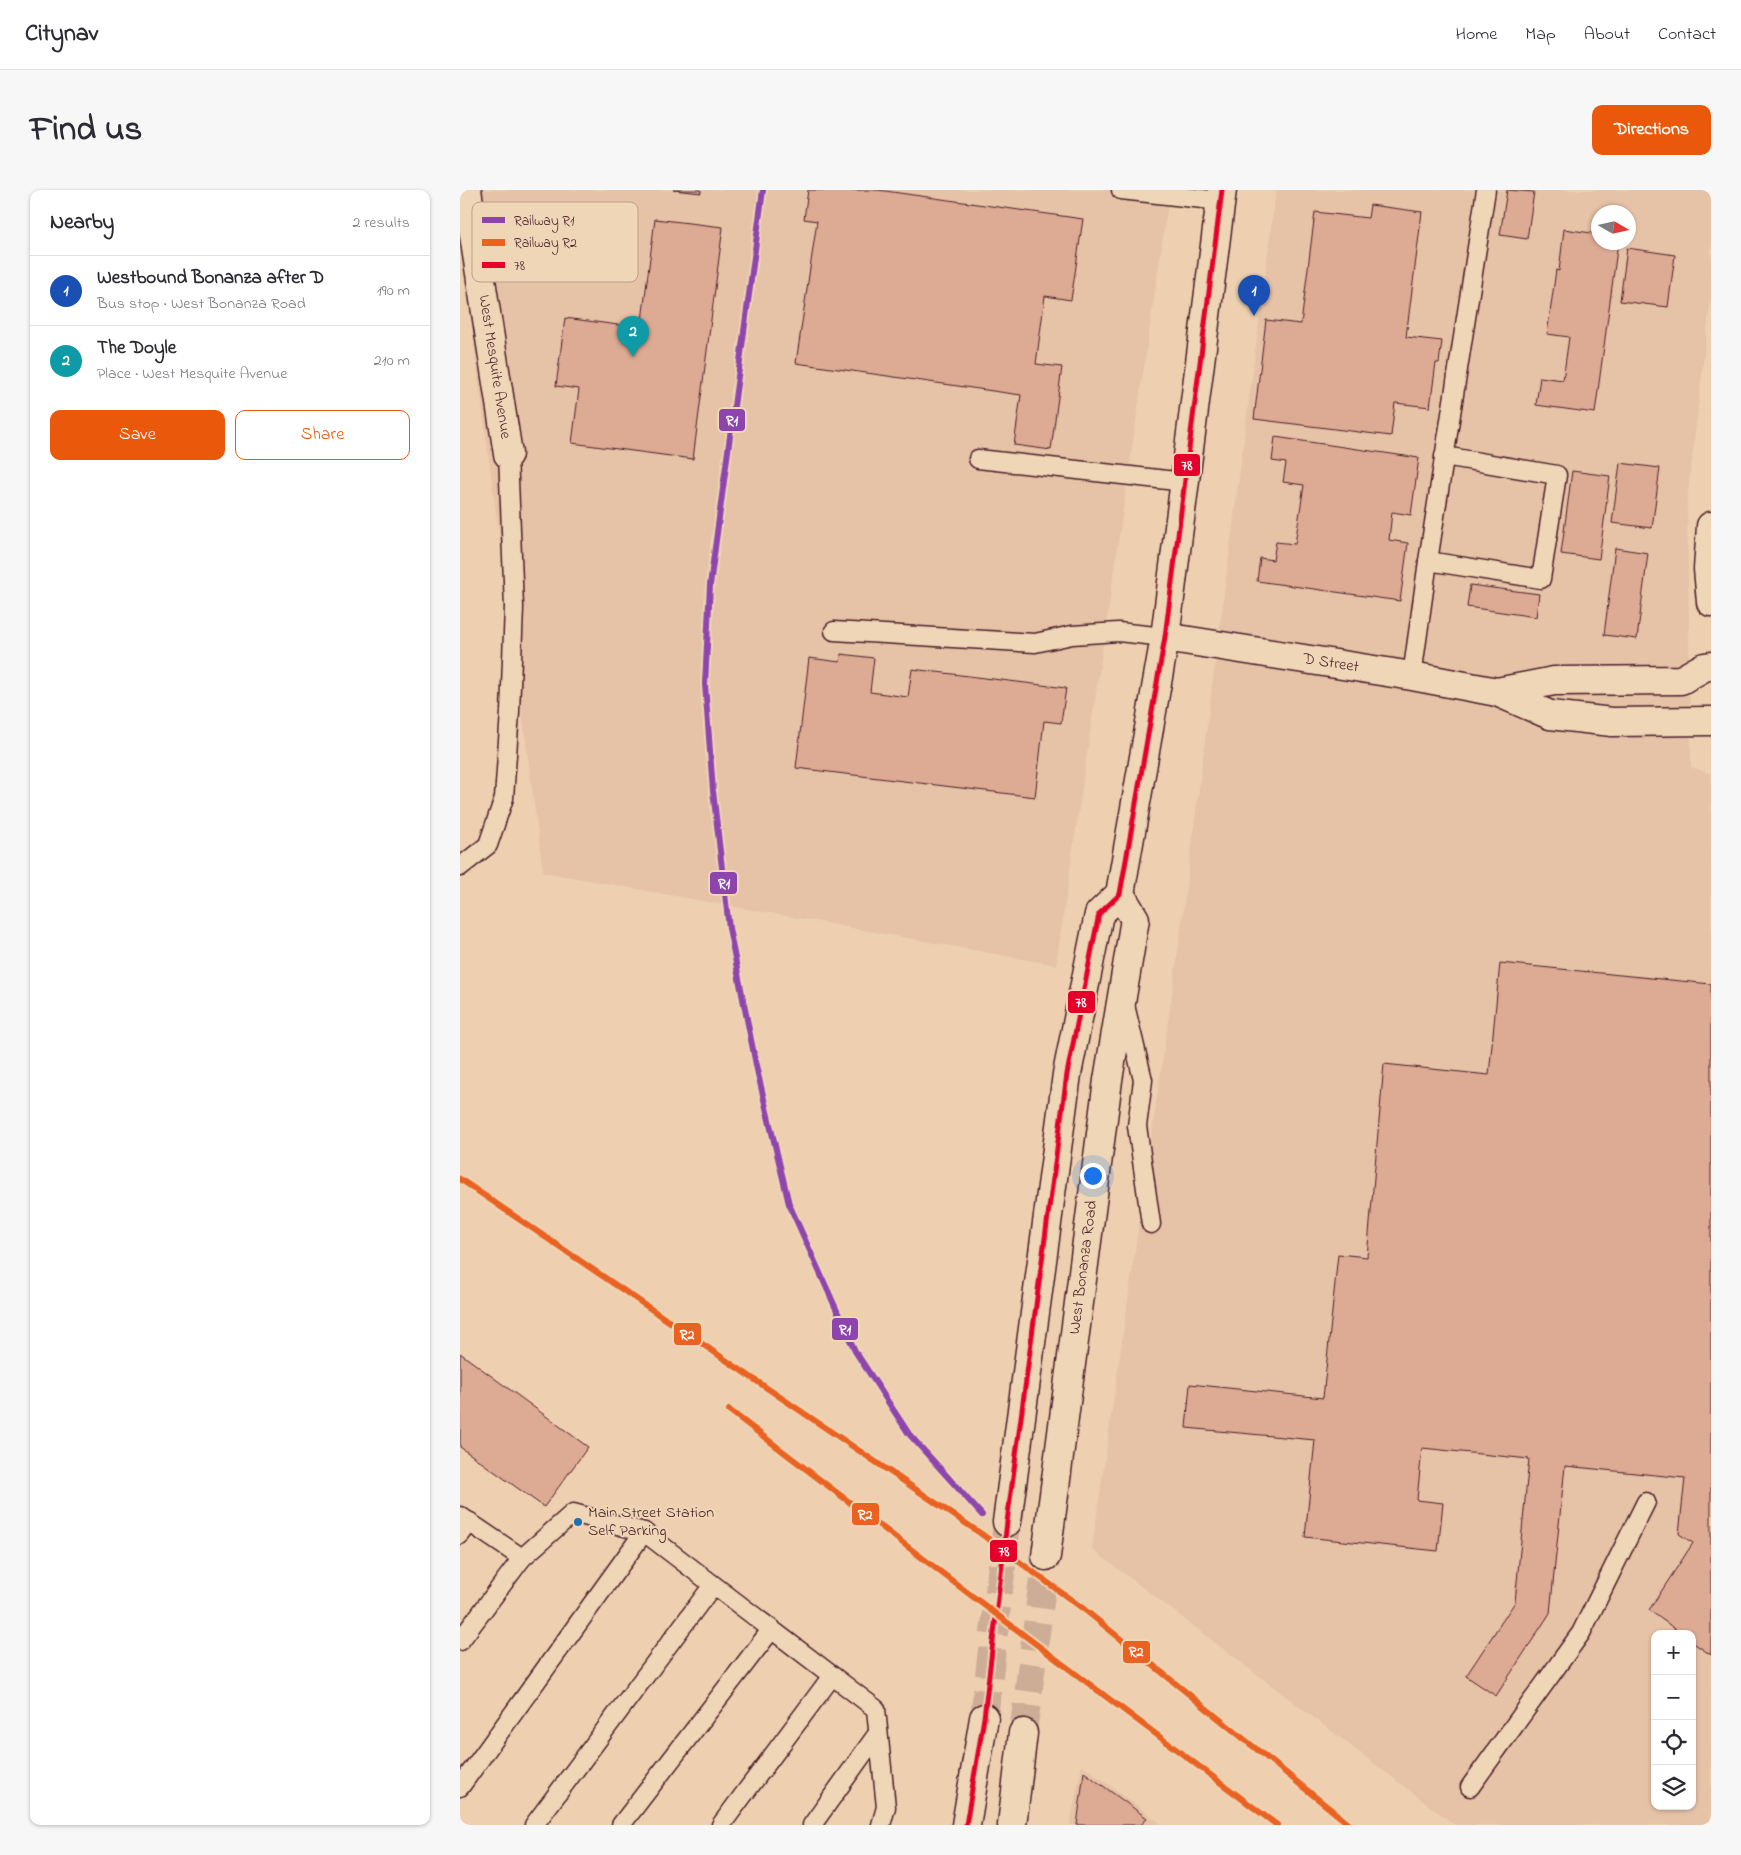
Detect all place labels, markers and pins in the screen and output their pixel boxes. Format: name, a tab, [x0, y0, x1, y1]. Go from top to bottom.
pin: 1	[1238, 275, 1270, 316]
pin: 2	[617, 316, 649, 357]
place label: Main Street Station Self Parking	[588, 1501, 714, 1543]
marker: Main Street Station Self Parking	[572, 1516, 584, 1528]

